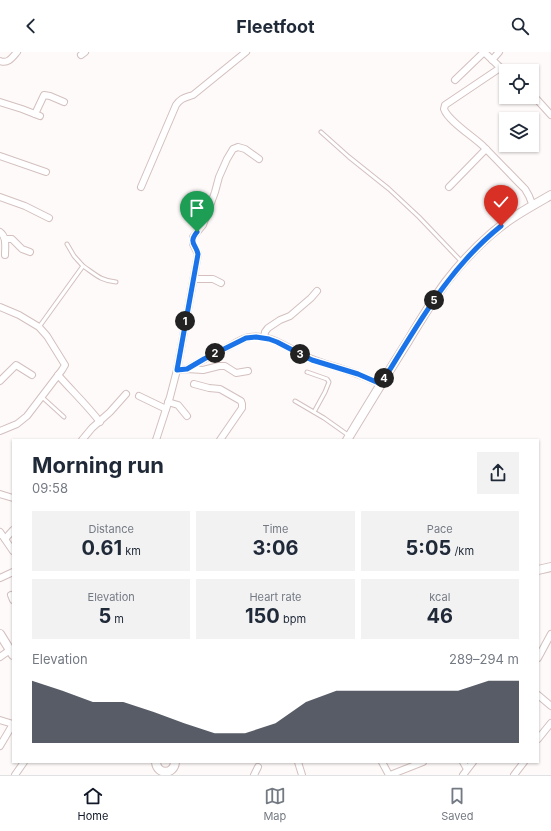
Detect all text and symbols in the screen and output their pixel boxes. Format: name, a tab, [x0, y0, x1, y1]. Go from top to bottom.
icon: back	[20, 15, 42, 37]
icon: search	[509, 15, 531, 37]
text: Fleetfoot	[236, 16, 315, 37]
map controls	[499, 64, 539, 152]
button: locate	[499, 64, 539, 104]
button: layers	[499, 112, 539, 152]
pin	[484, 185, 518, 226]
pin	[180, 191, 214, 232]
icon: check	[490, 191, 512, 213]
icon: arrive	[186, 197, 208, 219]
pin: 5	[424, 290, 444, 310]
text: 5	[430, 293, 438, 307]
pin: 1	[175, 311, 195, 331]
text: 1	[183, 314, 187, 328]
pin: 2	[205, 343, 225, 363]
pin: 3	[290, 344, 310, 364]
text: 2	[212, 346, 218, 360]
text: 3	[296, 347, 304, 361]
pin: 4	[374, 368, 394, 388]
text: 4	[380, 371, 388, 385]
text: Morning run	[32, 452, 164, 478]
button: share	[477, 452, 519, 494]
text: 09:58	[32, 480, 68, 496]
text: Distance	[88, 522, 134, 536]
text: Time	[263, 522, 288, 536]
text: Pace	[427, 522, 453, 536]
text: 0.61	[81, 536, 122, 560]
text: 3:06	[252, 536, 299, 560]
text: 5:05	[406, 536, 451, 560]
text: km	[122, 544, 141, 558]
text: /km	[451, 544, 474, 558]
text: Elevation	[88, 590, 135, 604]
text: Heart rate	[249, 590, 302, 604]
text: kcal	[429, 590, 450, 604]
text: 5	[98, 604, 111, 628]
text: 150	[245, 604, 280, 628]
text: 46	[427, 604, 453, 628]
text: m	[111, 612, 124, 626]
text: bpm	[280, 612, 306, 626]
text: Elevation	[32, 651, 88, 667]
text: 289–294 m	[449, 651, 519, 667]
tab: Home	[78, 785, 108, 823]
tab: Map	[263, 785, 286, 823]
tab: Saved	[441, 785, 473, 823]

